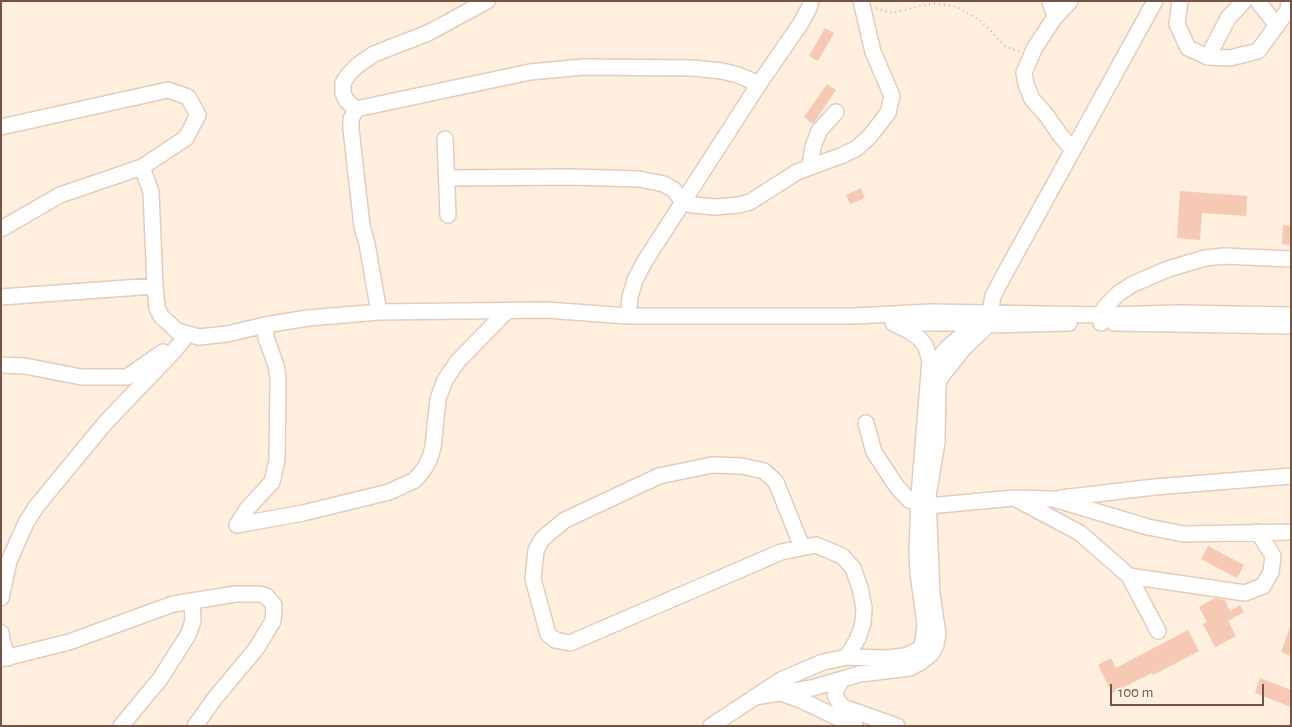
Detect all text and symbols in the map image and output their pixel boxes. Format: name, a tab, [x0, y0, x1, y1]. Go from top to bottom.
scale bar	[1112, 674, 1266, 706]
text: 100 m	[1118, 685, 1153, 700]

